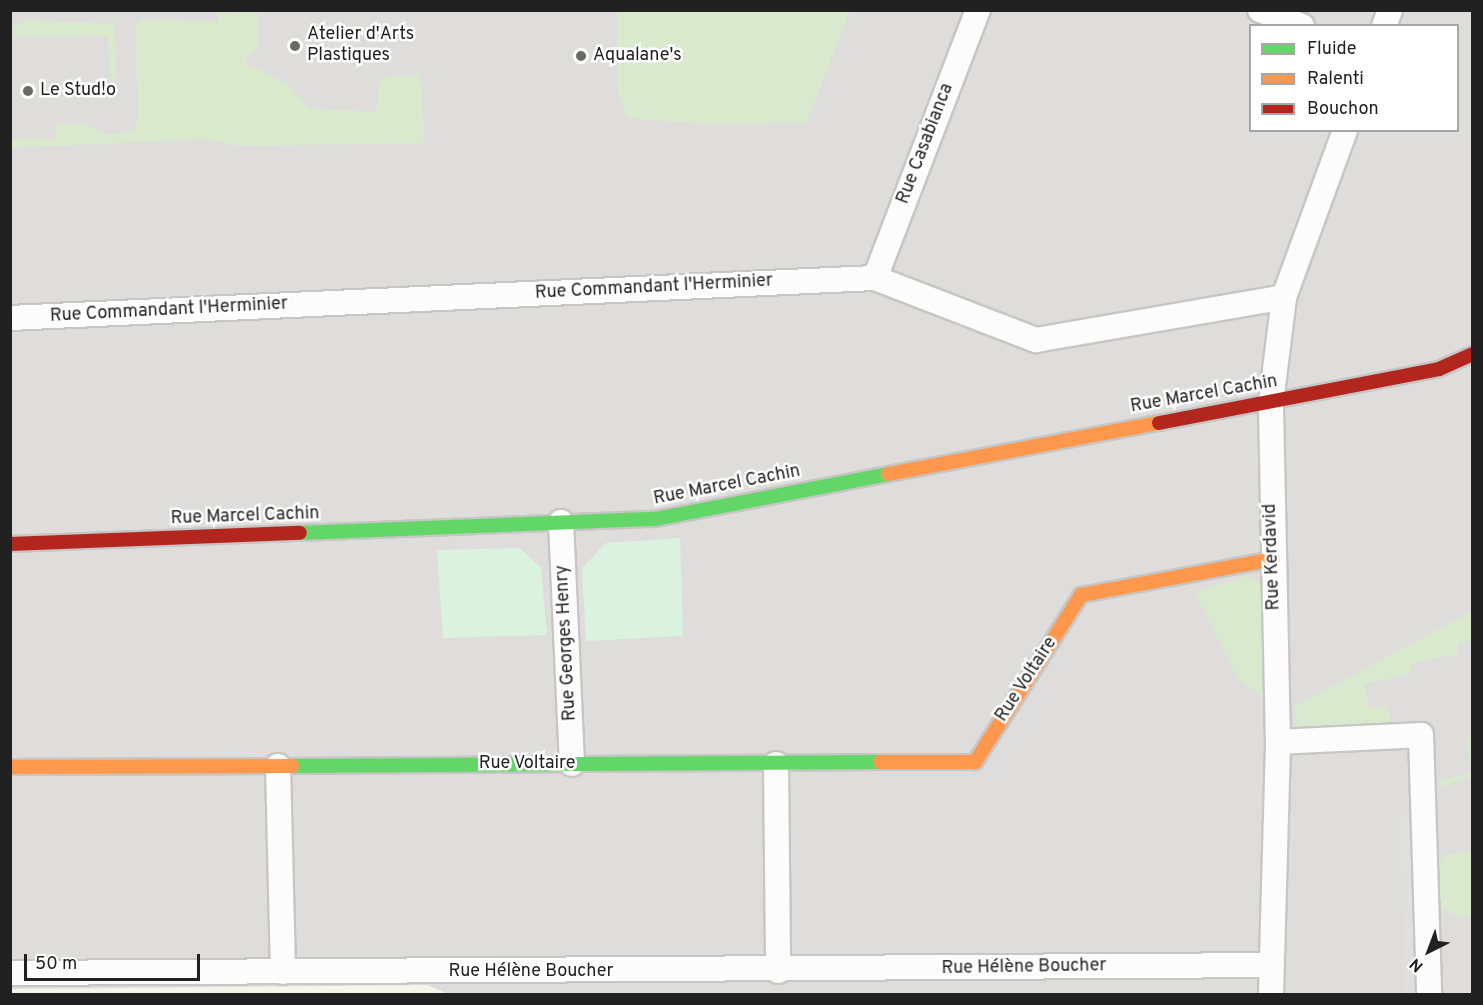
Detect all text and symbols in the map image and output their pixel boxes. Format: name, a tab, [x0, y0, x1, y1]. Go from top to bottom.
legend	[1249, 24, 1459, 132]
place label: Atelier d'Arts Plastiques	[307, 25, 414, 68]
text: Fluide	[1307, 38, 1356, 61]
marker: Atelier d'Arts Plastiques	[288, 39, 302, 53]
place label: Aqualane's	[593, 45, 682, 67]
marker: Aqualane's	[574, 49, 588, 63]
text: Ralenti	[1307, 68, 1364, 91]
place label: Le Stud!o	[40, 80, 116, 102]
street label: Rue Casabianca	[893, 81, 959, 207]
marker: Le Stud!o	[21, 84, 35, 98]
text: Bouchon	[1307, 98, 1379, 121]
street label: Rue Commandant l'Herminier	[534, 271, 774, 305]
street label: Rue Commandant l'Herminier	[49, 294, 289, 328]
street label: Rue Marcel Cachin	[1129, 371, 1279, 419]
street label: Rue Marcel Cachin	[652, 461, 802, 511]
street label: Rue Kerdavid	[1260, 503, 1286, 611]
street label: Rue Marcel Cachin	[170, 504, 320, 530]
street label: Rue Georges Henry	[552, 564, 582, 722]
street label: Rue Voltaire	[991, 633, 1063, 727]
street label: Rue Voltaire	[478, 753, 576, 775]
north arrow	[1399, 921, 1459, 981]
scale bar	[27, 942, 202, 980]
text: 50 m	[35, 953, 77, 976]
text: N	[1406, 953, 1428, 976]
street label: Rue Hélène Boucher	[941, 956, 1107, 980]
street label: Rue Hélène Boucher	[448, 961, 614, 983]

